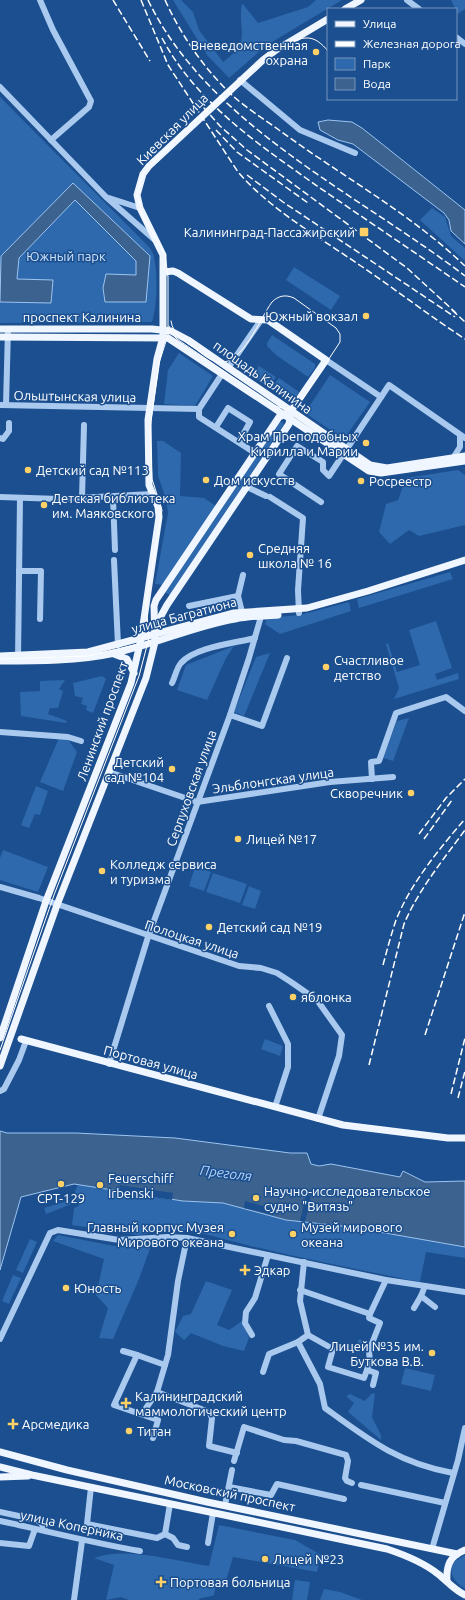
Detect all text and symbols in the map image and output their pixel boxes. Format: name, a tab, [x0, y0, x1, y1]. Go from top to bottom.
legend	[327, 8, 457, 100]
text: Улица	[363, 17, 396, 30]
text: Железная дорога	[363, 37, 461, 50]
place label: Вневедомственная охрана	[191, 38, 308, 67]
marker: Вневедомственная охрана	[311, 47, 321, 57]
text: Парк	[363, 57, 391, 70]
text: Вода	[363, 77, 391, 90]
street label: Киевская улица	[133, 90, 211, 168]
place label: Калининград-Пассажирский	[184, 225, 355, 239]
marker: Калининград-Пассажирский	[358, 226, 370, 238]
park label: Южный парк	[26, 249, 106, 263]
place label: Южный вокзал	[265, 309, 358, 323]
street label: проспект Калинина	[23, 310, 141, 324]
marker: Южный вокзал	[361, 311, 371, 321]
street label: площадь Калинина	[211, 338, 315, 416]
street label: Ольштынская улица	[13, 388, 137, 404]
place label: Храм Преподобных Кирилла и Марии	[238, 429, 358, 458]
marker: Храм Преподобных Кирилла и Марии	[361, 438, 371, 448]
place label: Детский сад №113	[36, 463, 149, 477]
marker: Детский сад №113	[23, 465, 33, 475]
place label: Дом искусств	[214, 473, 295, 487]
place label: Росреестр	[369, 474, 432, 488]
marker: Дом искусств	[201, 475, 211, 485]
marker: Росреестр	[356, 476, 366, 486]
place label: Детская библиотека им. Маяковского	[52, 491, 176, 520]
marker: Детская библиотека им. Маяковского	[39, 500, 49, 510]
place label: Средняя школа № 16	[258, 541, 332, 570]
marker: Средняя школа № 16	[245, 550, 255, 560]
street label: улица Багратиона	[130, 594, 238, 636]
place label: Счастливое детство	[334, 653, 404, 682]
street label: Ленинский проспект	[74, 659, 130, 783]
marker: Счастливое детство	[321, 662, 331, 672]
street label: Серпуховская улица	[163, 728, 219, 848]
place label: Детский сад №104	[104, 755, 164, 784]
marker: Детский сад №104	[167, 764, 177, 774]
street label: Эльблонгская улица	[211, 765, 335, 795]
place label: Скворечник	[330, 786, 403, 800]
marker: Скворечник	[406, 788, 416, 798]
place label: Лицей №17	[246, 832, 317, 846]
marker: Лицей №17	[233, 834, 243, 844]
place label: Колледж сервиса и туризма	[110, 857, 217, 886]
marker: Колледж сервиса и туризма	[97, 866, 107, 876]
street label: Полоцкая улица	[143, 917, 241, 961]
place label: Детский сад №19	[217, 920, 322, 934]
marker: Детский сад №19	[204, 922, 214, 932]
place label: яблонка	[301, 990, 352, 1004]
marker: яблонка	[288, 992, 298, 1002]
street label: Портовая улица	[102, 1043, 200, 1081]
water label: Преголя	[199, 1162, 253, 1184]
place label: Feuerschiff Irbenski	[108, 1171, 174, 1200]
marker: СРТ-129	[56, 1179, 66, 1189]
marker: Feuerschiff Irbenski	[95, 1180, 105, 1190]
place label: Научно-исследовательское судно "Витязь"	[264, 1184, 430, 1213]
place label: СРТ-129	[37, 1191, 85, 1205]
marker: Научно-исследовательское судно "Витязь"	[251, 1193, 261, 1203]
place label: Главный корпус Музея Мирового океана	[87, 1220, 224, 1249]
place label: Музей мирового океана	[301, 1220, 403, 1249]
marker: Главный корпус Музея Мирового океана	[227, 1229, 237, 1239]
marker: Музей мирового океана	[288, 1229, 298, 1239]
place label: Эдкар	[254, 1263, 290, 1277]
marker: Эдкар	[239, 1264, 251, 1276]
place label: Юность	[74, 1281, 121, 1295]
marker: Юность	[61, 1283, 71, 1293]
place label: Лицей №35 им. Буткова В.В.	[330, 1339, 424, 1368]
marker: Лицей №35 им. Буткова В.В.	[427, 1348, 437, 1358]
place label: Калининградский маммологический центр	[135, 1389, 287, 1418]
marker: Калининградский маммологический центр	[120, 1397, 132, 1409]
place label: Арсмедика	[22, 1417, 89, 1431]
marker: Арсмедика	[7, 1418, 19, 1430]
place label: Титан	[137, 1424, 171, 1438]
marker: Титан	[124, 1426, 134, 1436]
street label: Московский проспект	[163, 1472, 297, 1514]
street label: улица Коперника	[19, 1507, 125, 1543]
place label: Лицей №23	[273, 1552, 344, 1566]
marker: Лицей №23	[260, 1554, 270, 1564]
place label: Портовая больница	[170, 1575, 290, 1589]
marker: Портовая больница	[155, 1576, 167, 1588]

